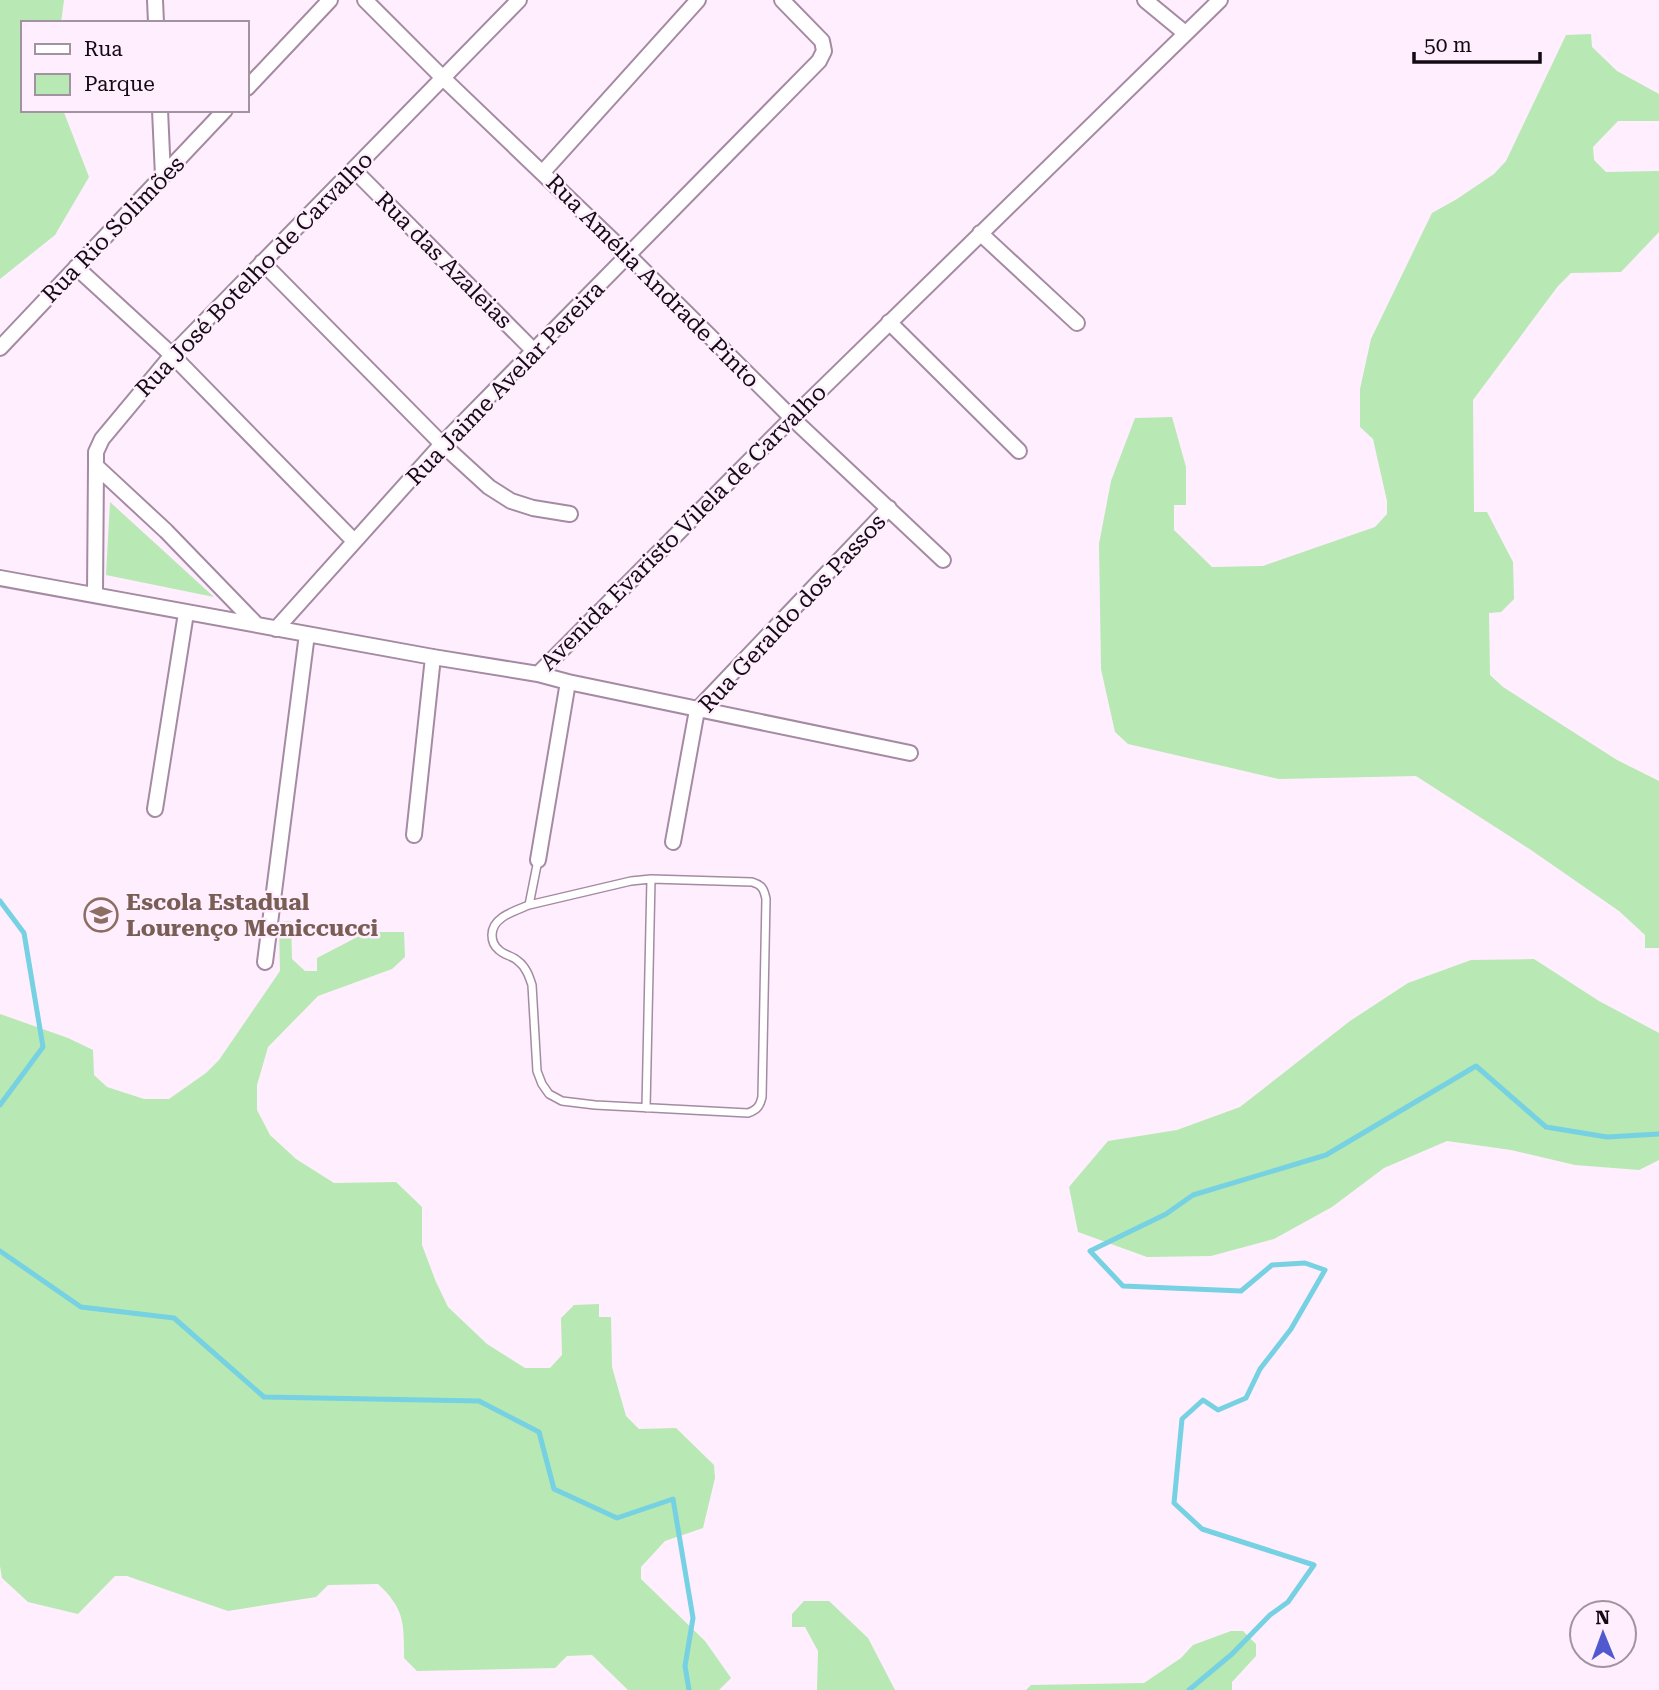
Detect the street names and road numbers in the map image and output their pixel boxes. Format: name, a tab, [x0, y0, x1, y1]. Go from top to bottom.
street label: Rua José Botelho de Carvalho	[130, 146, 379, 402]
street label: Rua Rio Solimões	[37, 150, 190, 308]
street label: Rua Amélia Andrade Pinto	[541, 169, 765, 393]
street label: Rua das Azaleias	[370, 186, 518, 334]
street label: Rua Jaime Avelar Pereira	[401, 275, 610, 491]
street label: Avenida Evaristo Vilela de Carvalho	[535, 379, 832, 676]
street label: Rua Geraldo dos Passos	[693, 508, 891, 718]

